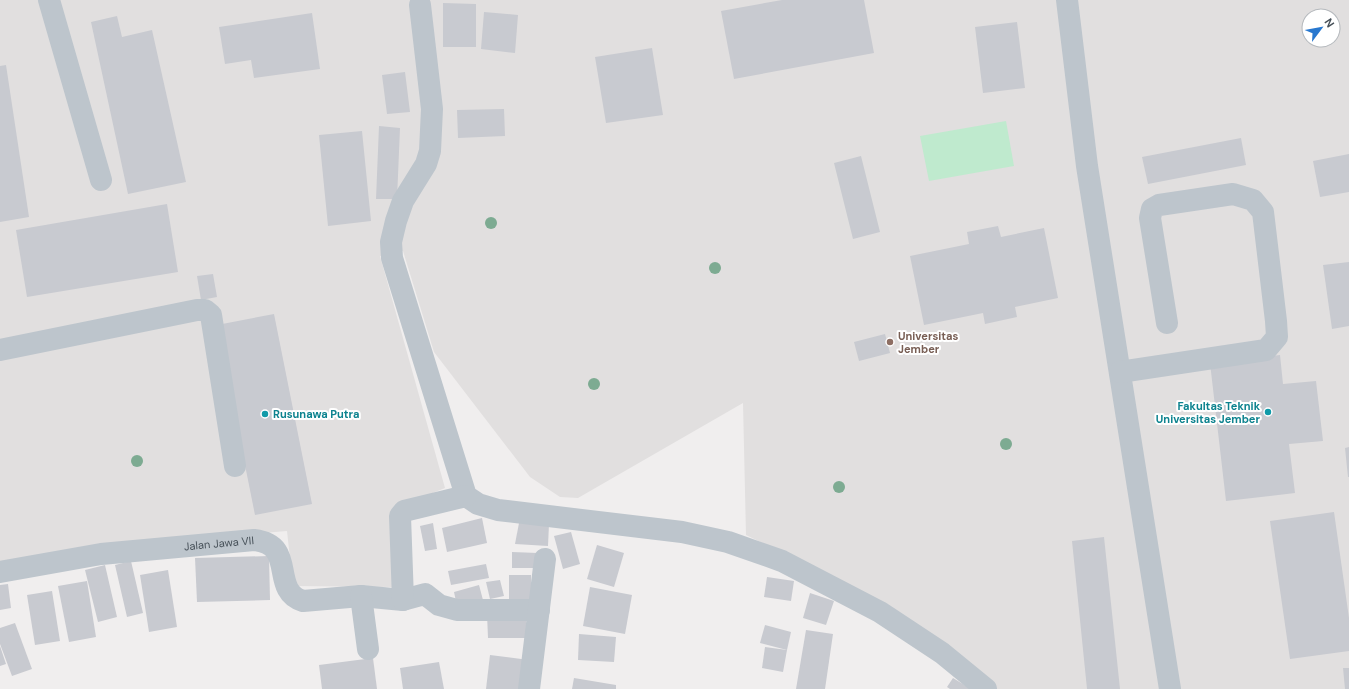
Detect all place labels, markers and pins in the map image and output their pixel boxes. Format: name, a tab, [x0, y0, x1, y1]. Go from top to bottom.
place label: Universitas Jember	[898, 329, 958, 356]
marker: Universitas Jember	[885, 337, 895, 347]
place label: Fakultas Teknik Universitas Jember	[1156, 399, 1261, 426]
place label: Rusunawa Putra	[273, 407, 360, 421]
marker: Fakultas Teknik Universitas Jember	[1263, 407, 1273, 417]
marker: Rusunawa Putra	[260, 409, 270, 419]

